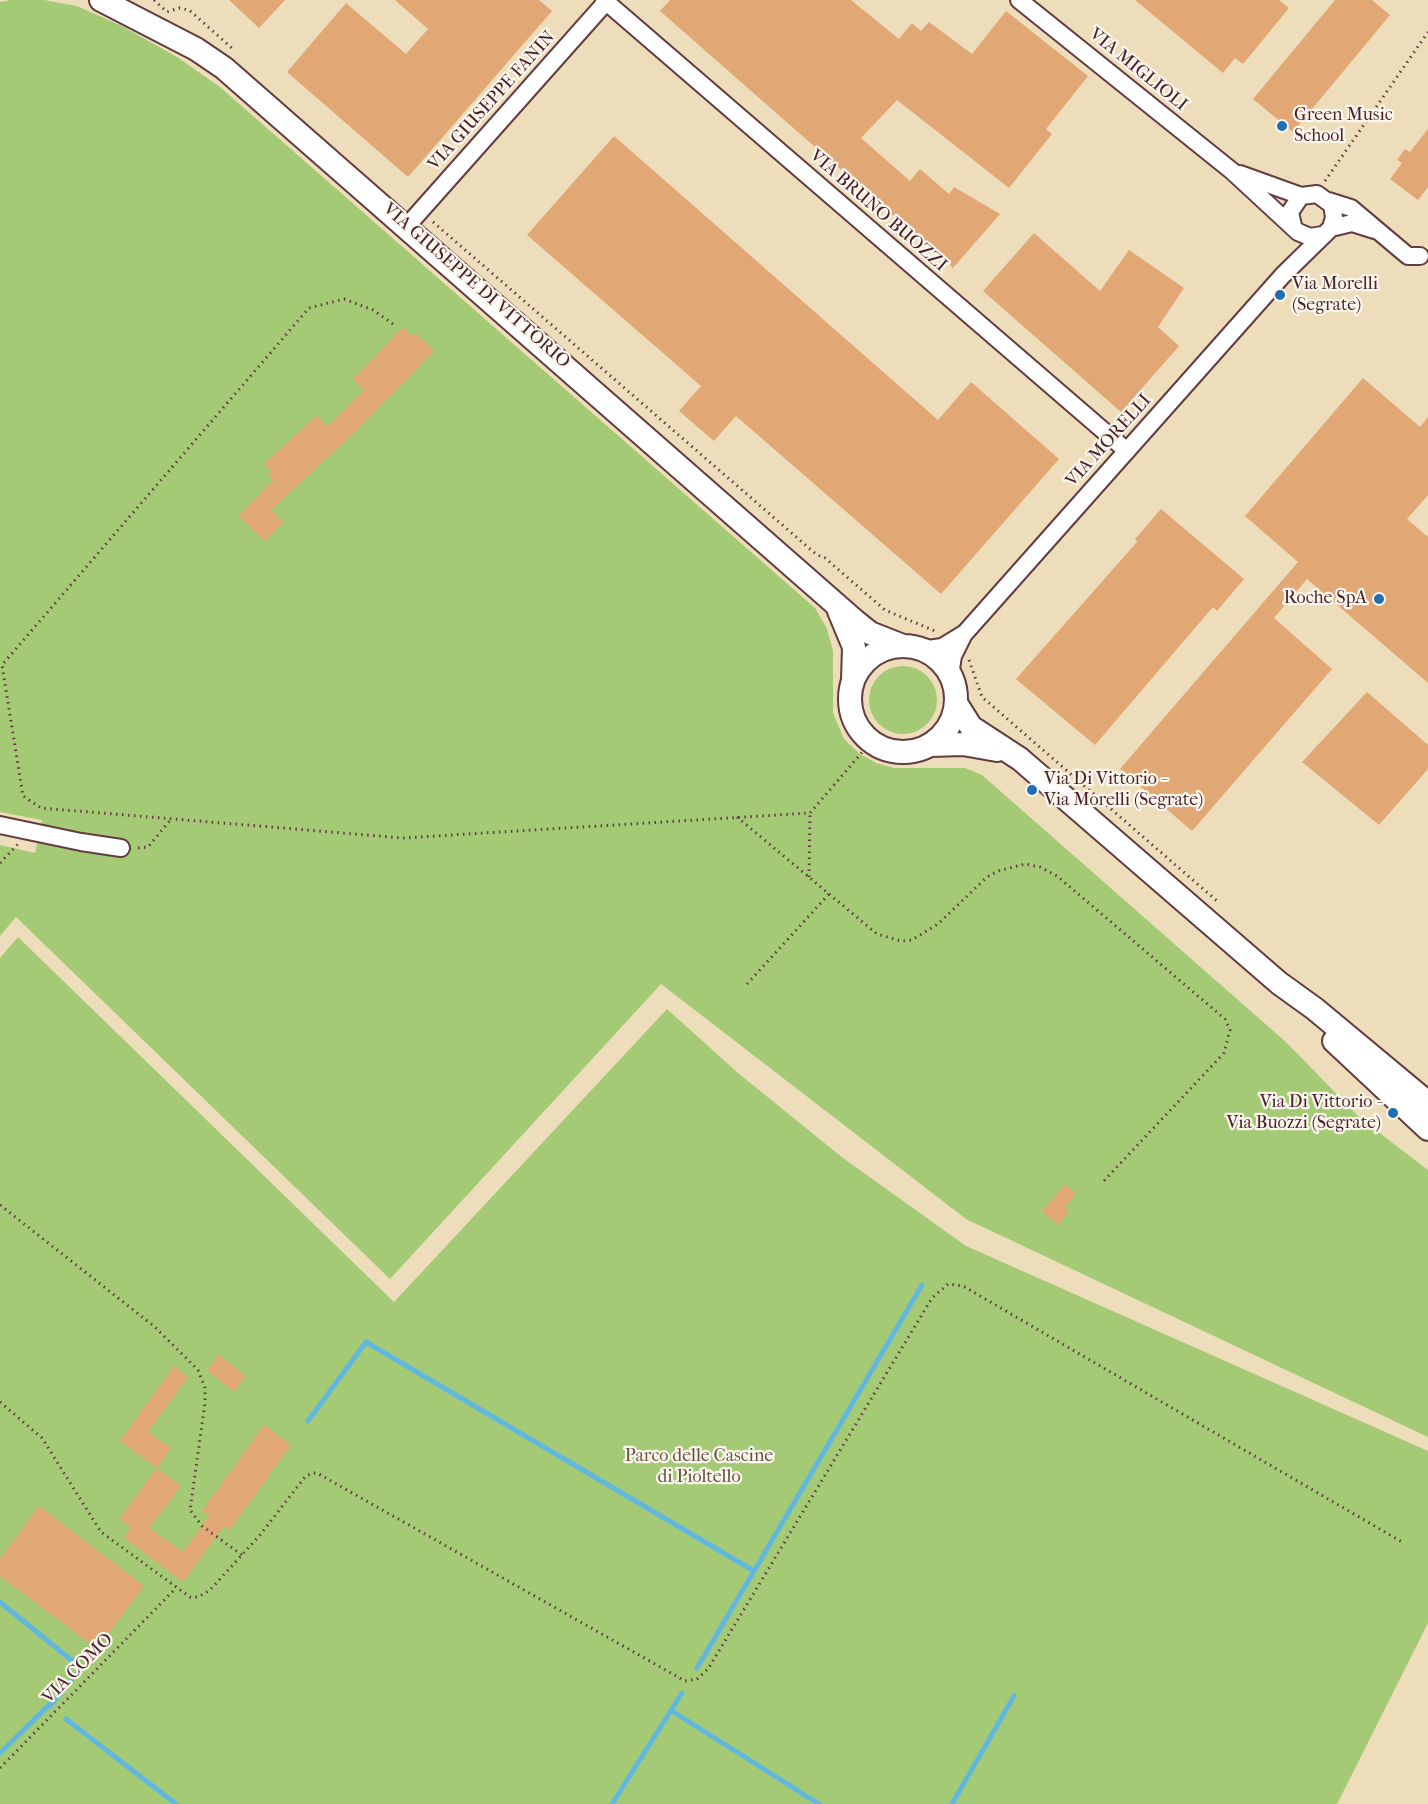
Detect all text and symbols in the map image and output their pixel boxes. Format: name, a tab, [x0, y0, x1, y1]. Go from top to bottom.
street label: VIA MIGLIOLI	[1085, 24, 1191, 116]
street label: VIA GIUSEPPE FANIN	[424, 27, 560, 175]
place label: Green Music School	[1294, 105, 1393, 148]
marker: Green Music School	[1275, 119, 1289, 133]
street label: VIA BRUNO BUOZZI	[805, 145, 951, 277]
street label: VIA GIUSEPPE DI VITTORIO	[378, 199, 574, 373]
place label: Via Morelli (Segrate)	[1292, 274, 1378, 316]
marker: Via Morelli (Segrate)	[1273, 288, 1287, 302]
street label: VIA MORELLI	[1062, 390, 1156, 492]
place label: Roche SpA	[1284, 588, 1367, 610]
marker: Roche SpA	[1372, 592, 1386, 606]
place label: Via Di Vittorio - Via Morelli (Segrate)	[1044, 769, 1203, 812]
marker: Via Di Vittorio - Via Morelli (Segrate)	[1025, 783, 1039, 797]
place label: Via Di Vittorio - Via Buozzi (Segrate)	[1227, 1092, 1381, 1134]
marker: Via Di Vittorio - Via Buozzi (Segrate)	[1386, 1106, 1400, 1120]
park label: Parco delle Cascine di Pioltello	[625, 1446, 773, 1488]
street label: VIA COMO	[38, 1629, 118, 1709]

